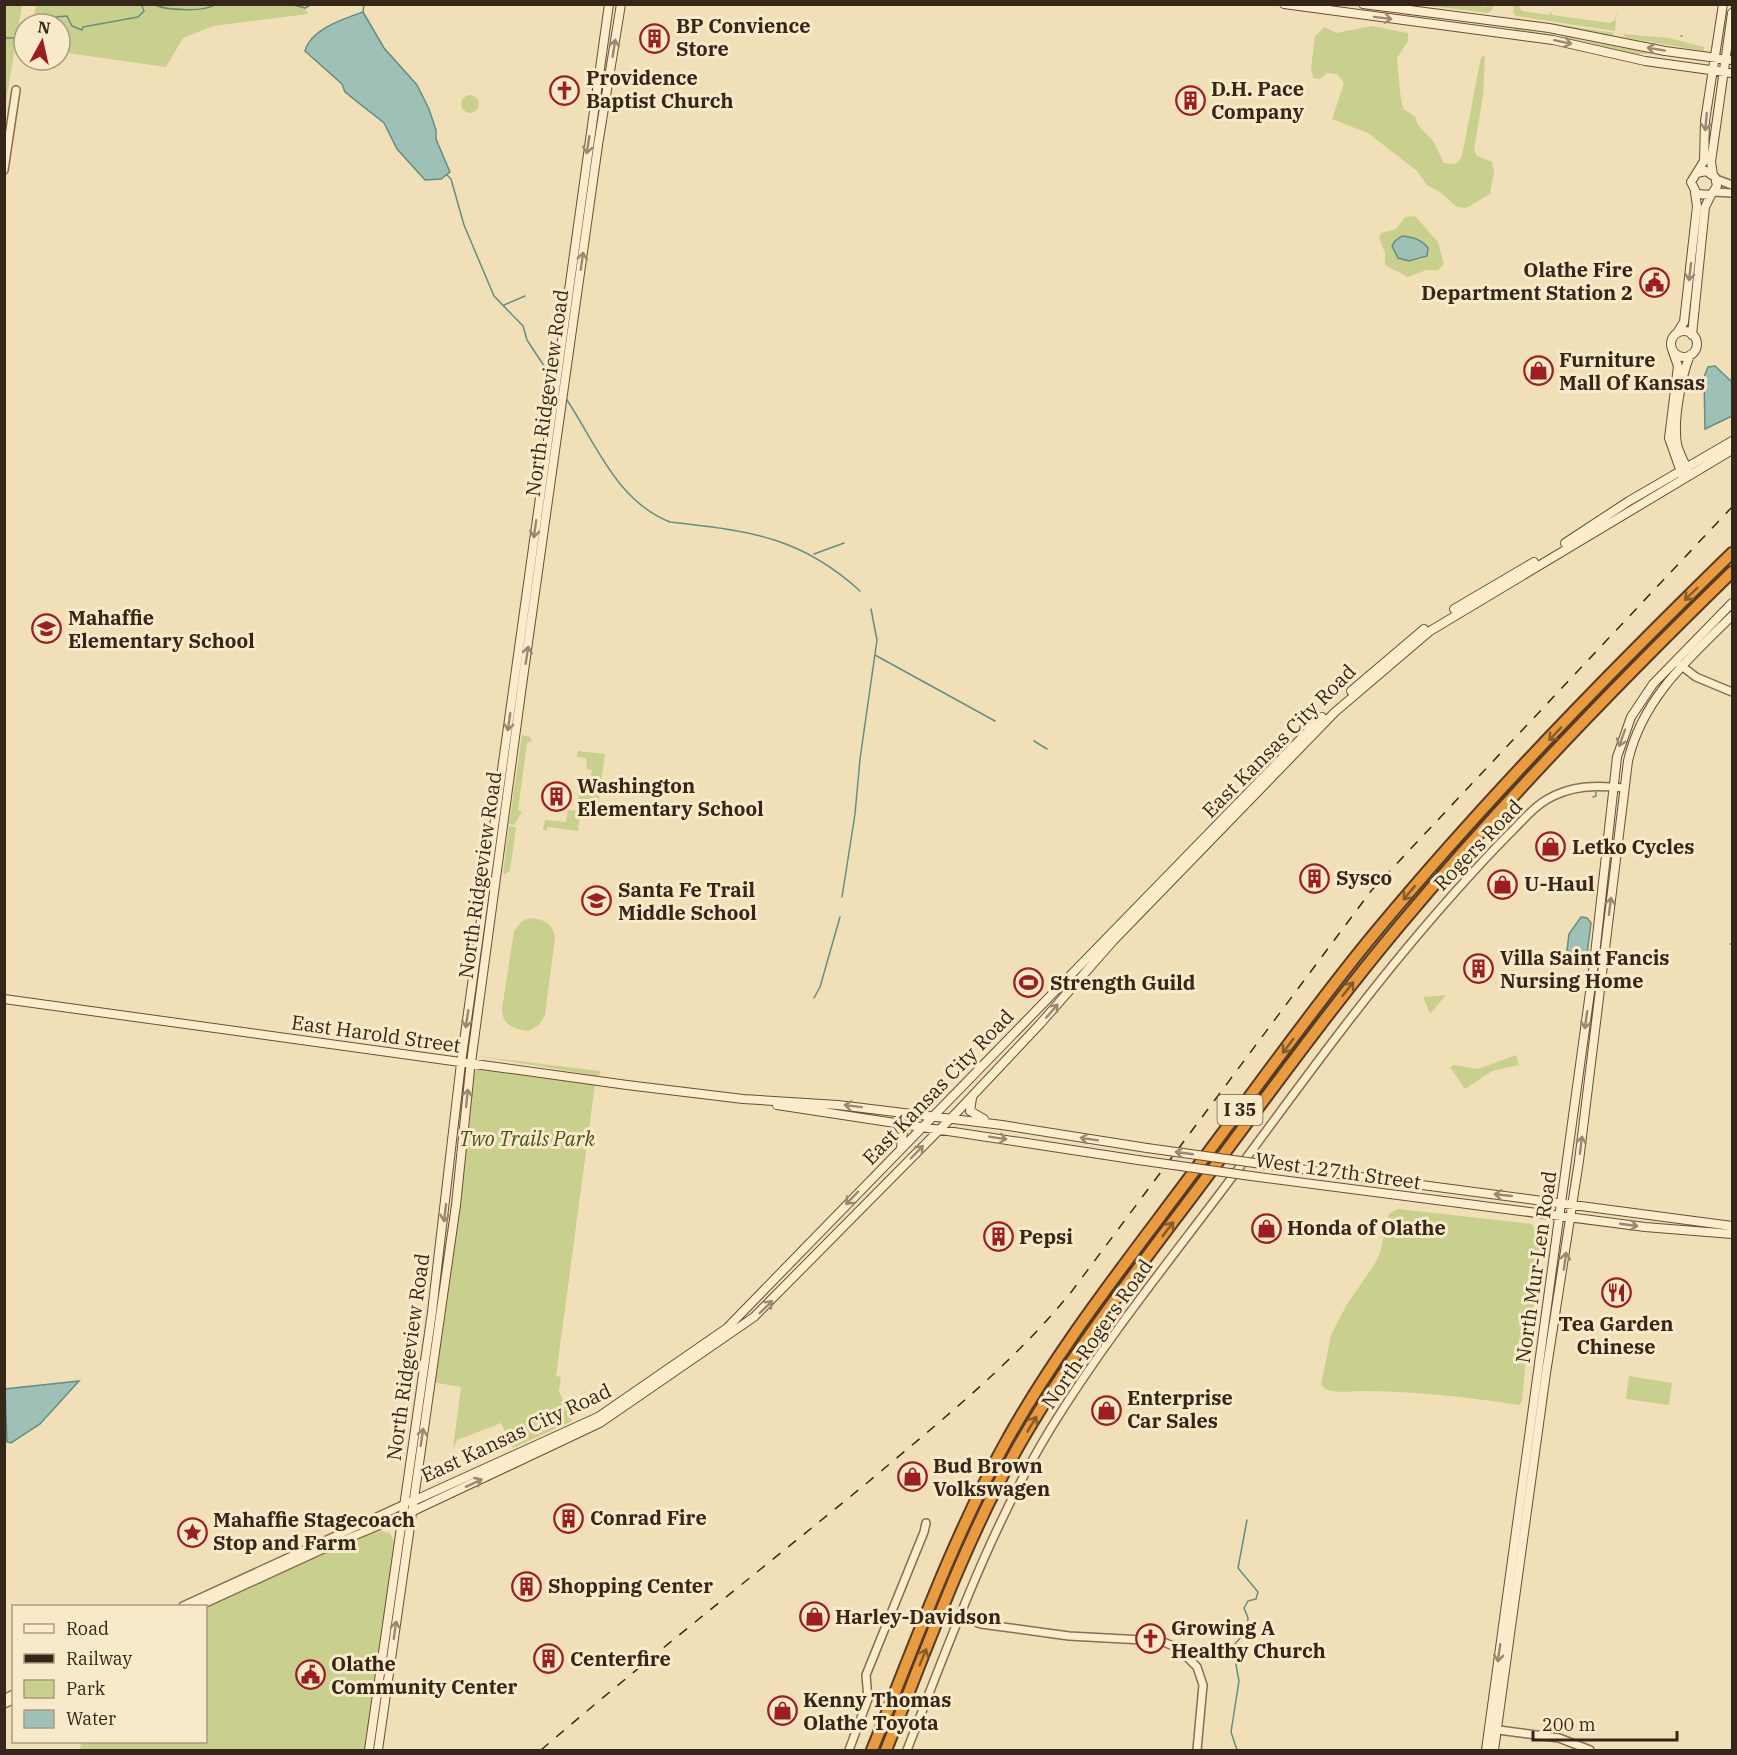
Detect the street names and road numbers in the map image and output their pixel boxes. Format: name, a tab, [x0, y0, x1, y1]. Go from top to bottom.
street label: North Ridgeview Road	[519, 288, 574, 498]
street label: East Kansas City Road	[1196, 658, 1361, 823]
street label: North Ridgeview Road	[452, 770, 507, 980]
street label: Rogers Road	[1427, 793, 1528, 896]
street label: East Kansas City Road	[856, 1003, 1019, 1170]
street label: East Harold Street	[290, 1008, 463, 1059]
road number: I 35	[1218, 1095, 1262, 1125]
street label: West 127th Street	[1254, 1146, 1423, 1195]
street label: North Mur-Len Road	[1509, 1169, 1562, 1365]
street label: North Ridgeview Road	[380, 1252, 435, 1462]
street label: North Rogers Road	[1035, 1254, 1158, 1414]
street label: East Kansas City Road	[416, 1377, 615, 1489]

